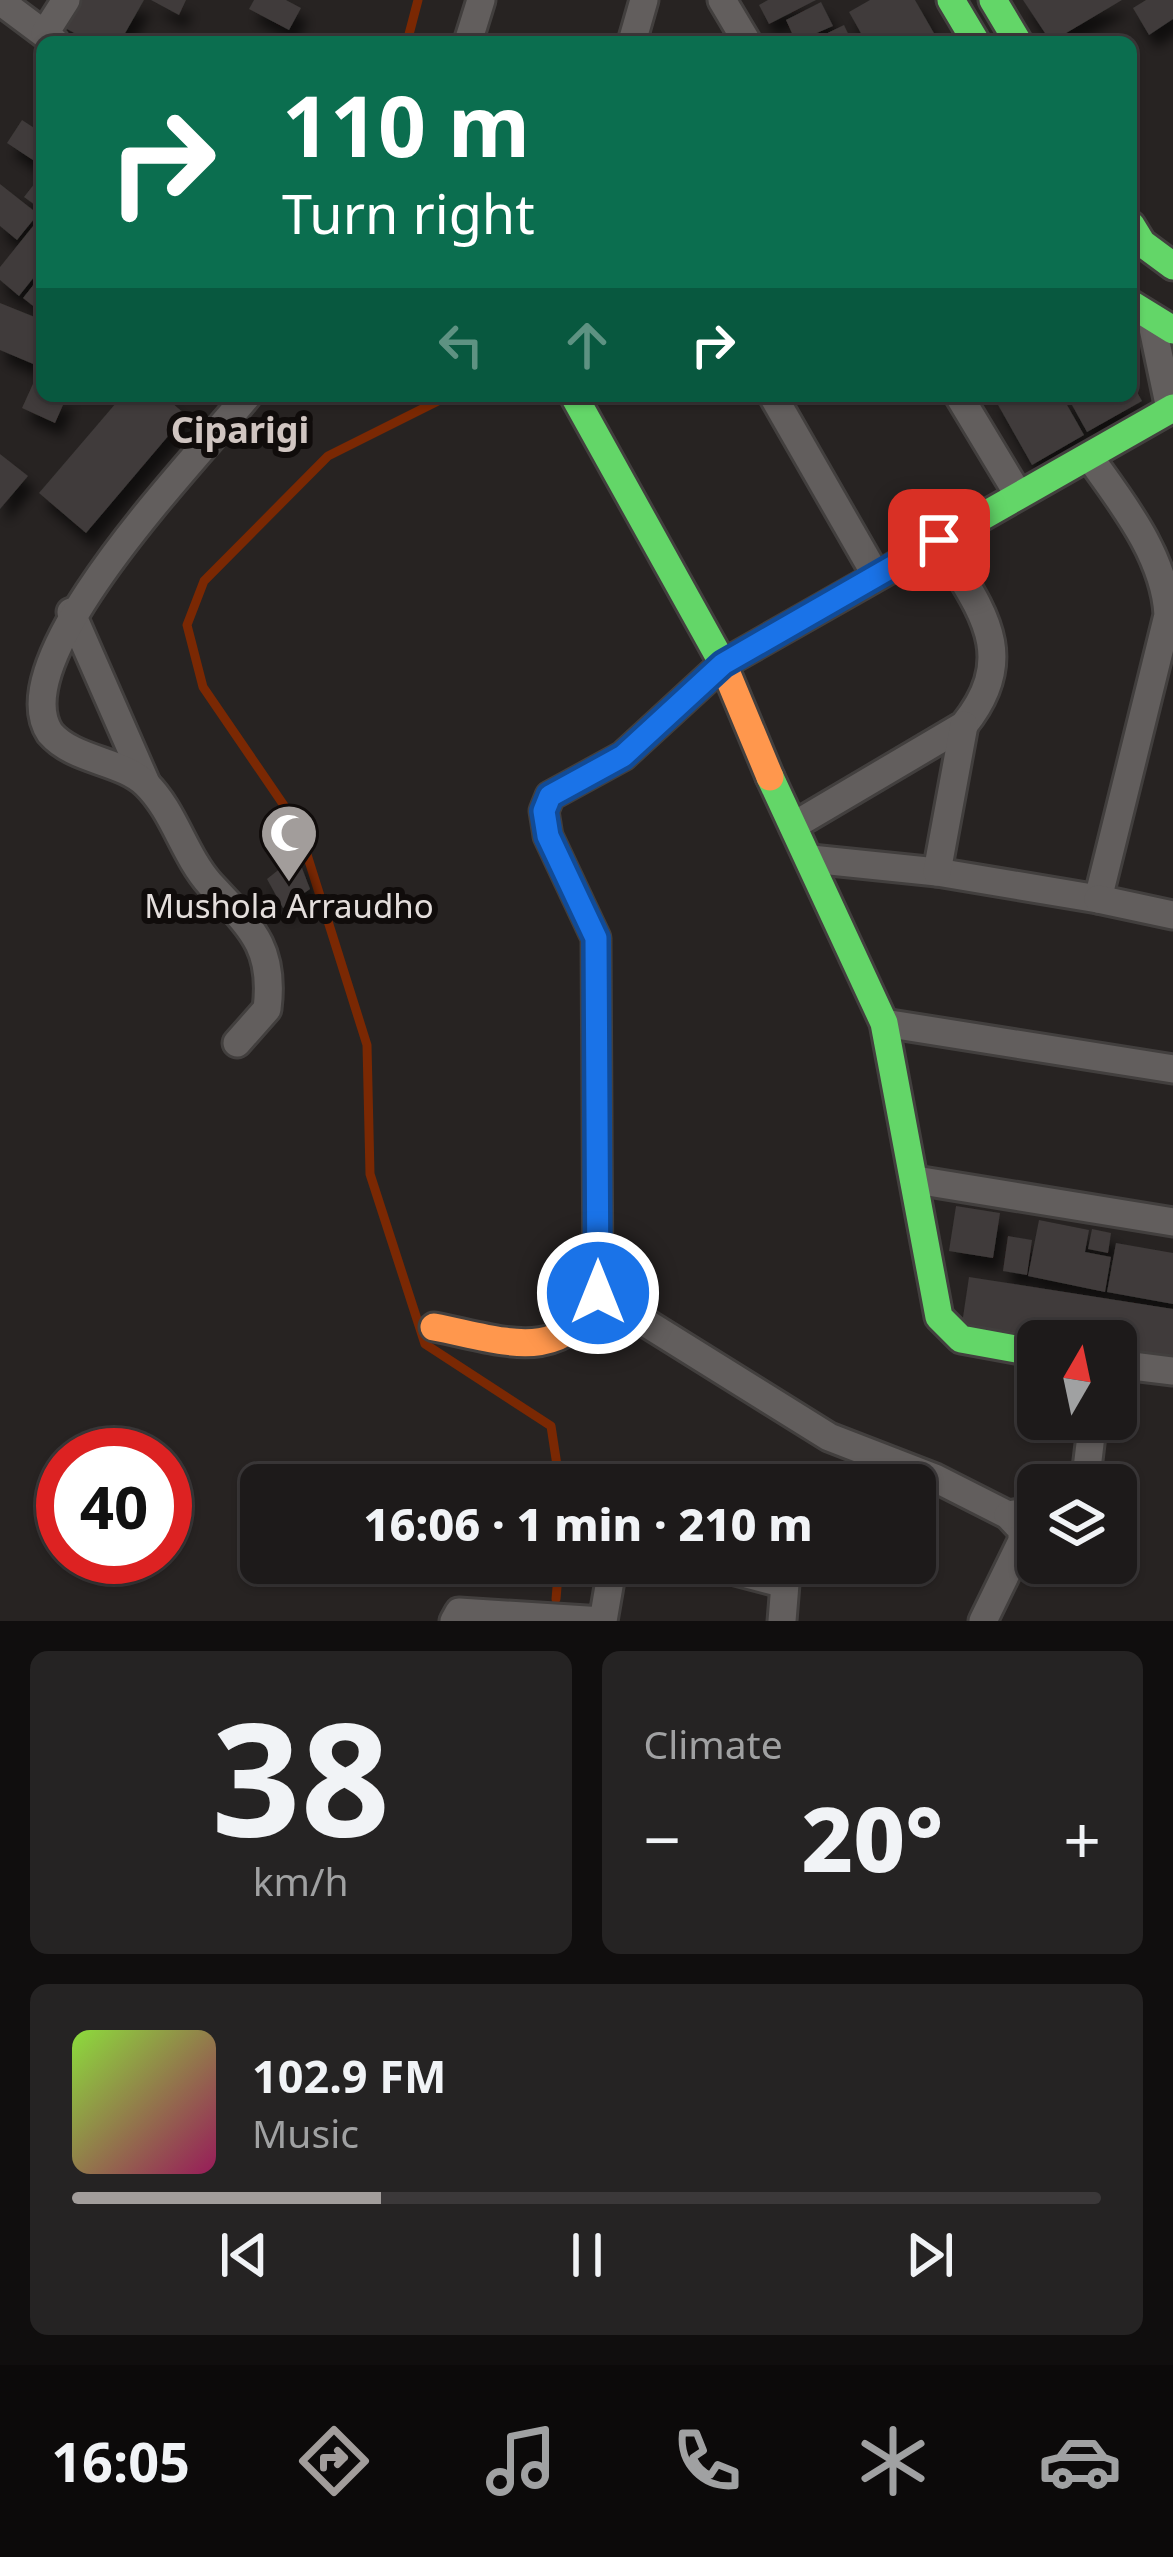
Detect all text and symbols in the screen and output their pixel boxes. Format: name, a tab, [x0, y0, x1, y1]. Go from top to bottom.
text: 110 m	[282, 67, 530, 182]
icon: right	[84, 84, 240, 240]
text: Turn right	[282, 176, 535, 250]
icon: left	[428, 312, 494, 378]
icon: ahead	[554, 312, 620, 378]
icon: right	[680, 312, 746, 378]
district label: Ciparigi	[171, 405, 309, 454]
pin	[888, 489, 990, 591]
icon: arrive	[906, 507, 972, 573]
mosque icon: Mushola Arraudho	[258, 802, 320, 884]
place label: Mushola Arraudho	[144, 883, 434, 928]
position arrow	[535, 1230, 661, 1356]
north arrow	[1017, 1320, 1137, 1440]
map controls	[1017, 1320, 1137, 1584]
speed limit sign: 40	[36, 1428, 192, 1584]
button: layers	[1017, 1464, 1137, 1584]
text: 16:06 · 1 min · 210 m	[363, 1493, 813, 1554]
text: 38	[212, 1669, 390, 1882]
text: Climate	[644, 1717, 783, 1770]
text: 20°	[801, 1776, 943, 1898]
text: −	[644, 1793, 681, 1883]
text: +	[1063, 1793, 1101, 1883]
text: km/h	[253, 1854, 349, 1907]
text: 102.9 FM	[252, 2045, 446, 2106]
text: Music	[252, 2106, 359, 2159]
icon: previous	[211, 2222, 277, 2288]
icon: pause	[554, 2222, 620, 2288]
icon: next	[897, 2222, 963, 2288]
icon: directions	[292, 2419, 376, 2503]
icon: music	[479, 2419, 563, 2503]
icon: phone	[665, 2419, 749, 2503]
icon: climate	[851, 2419, 935, 2503]
icon: car	[1038, 2419, 1122, 2503]
text: 16:05	[51, 2424, 190, 2498]

